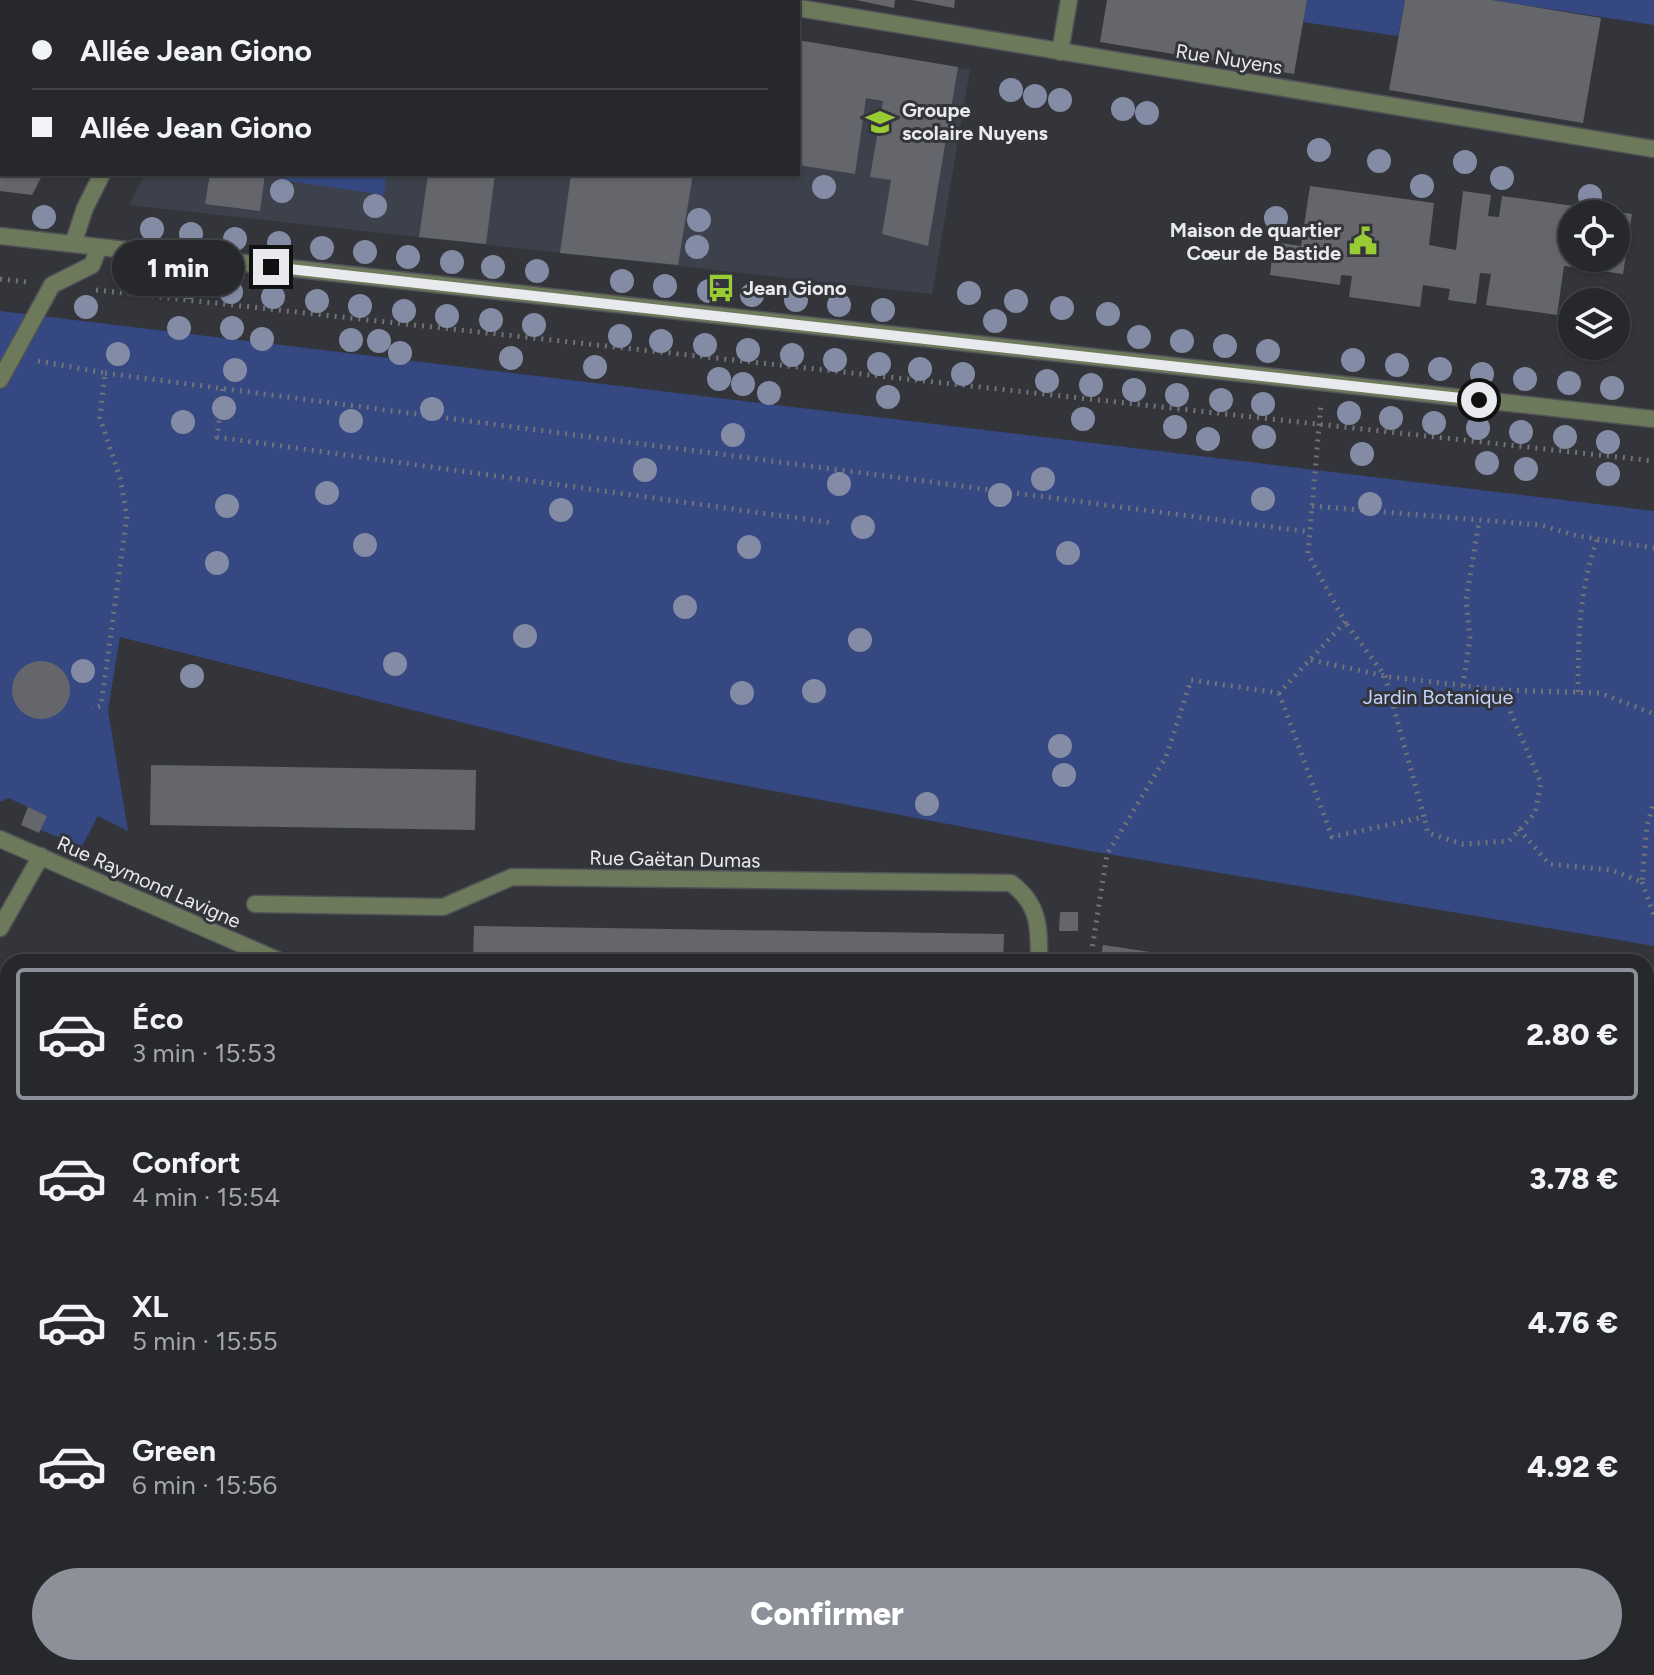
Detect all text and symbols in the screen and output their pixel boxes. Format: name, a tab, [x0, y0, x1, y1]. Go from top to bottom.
text: Allée Jean Giono	[80, 32, 312, 69]
street label: Rue Nuyens	[1174, 39, 1284, 79]
place label: Groupe scolaire Nuyens	[902, 98, 1048, 145]
school or university icon: Groupe scolaire Nuyens	[865, 107, 895, 137]
text: Allée Jean Giono	[80, 109, 312, 146]
map controls	[1558, 200, 1630, 360]
button: locate	[1558, 200, 1630, 272]
place label: Maison de quartier Cœur de Bastide	[1170, 218, 1341, 265]
public building icon: Maison de quartier Cœur de Bastide	[1348, 226, 1378, 256]
callout: 1 min	[111, 239, 243, 295]
route end	[253, 249, 289, 285]
text: 1 min	[147, 252, 209, 284]
bus stop icon: Jean Giono	[706, 273, 736, 303]
place label: Jean Giono	[743, 276, 847, 300]
button: layers	[1558, 288, 1630, 360]
route start	[1461, 382, 1497, 418]
park label: Jardin Botanique	[1363, 685, 1513, 709]
street label: Rue Raymond Lavigne	[53, 831, 245, 933]
street label: Rue Gaëtan Dumas	[589, 846, 761, 872]
icon: car	[36, 998, 108, 1070]
text: Éco	[132, 1000, 183, 1037]
text: 2.80 €	[1526, 1016, 1618, 1053]
text: 3 min · 15:53	[132, 1037, 276, 1069]
icon: car	[36, 1142, 108, 1214]
text: Confort	[132, 1144, 241, 1181]
text: 3.78 €	[1530, 1160, 1618, 1197]
text: 4 min · 15:54	[132, 1181, 280, 1213]
icon: car	[36, 1286, 108, 1358]
text: XL	[132, 1288, 168, 1325]
text: 4.76 €	[1528, 1304, 1618, 1341]
text: 5 min · 15:55	[132, 1325, 278, 1357]
icon: car	[36, 1430, 108, 1502]
text: Green	[132, 1432, 216, 1469]
text: 4.92 €	[1527, 1448, 1618, 1485]
text: 6 min · 15:56	[132, 1469, 277, 1501]
button: Confirmer	[32, 1568, 1622, 1660]

